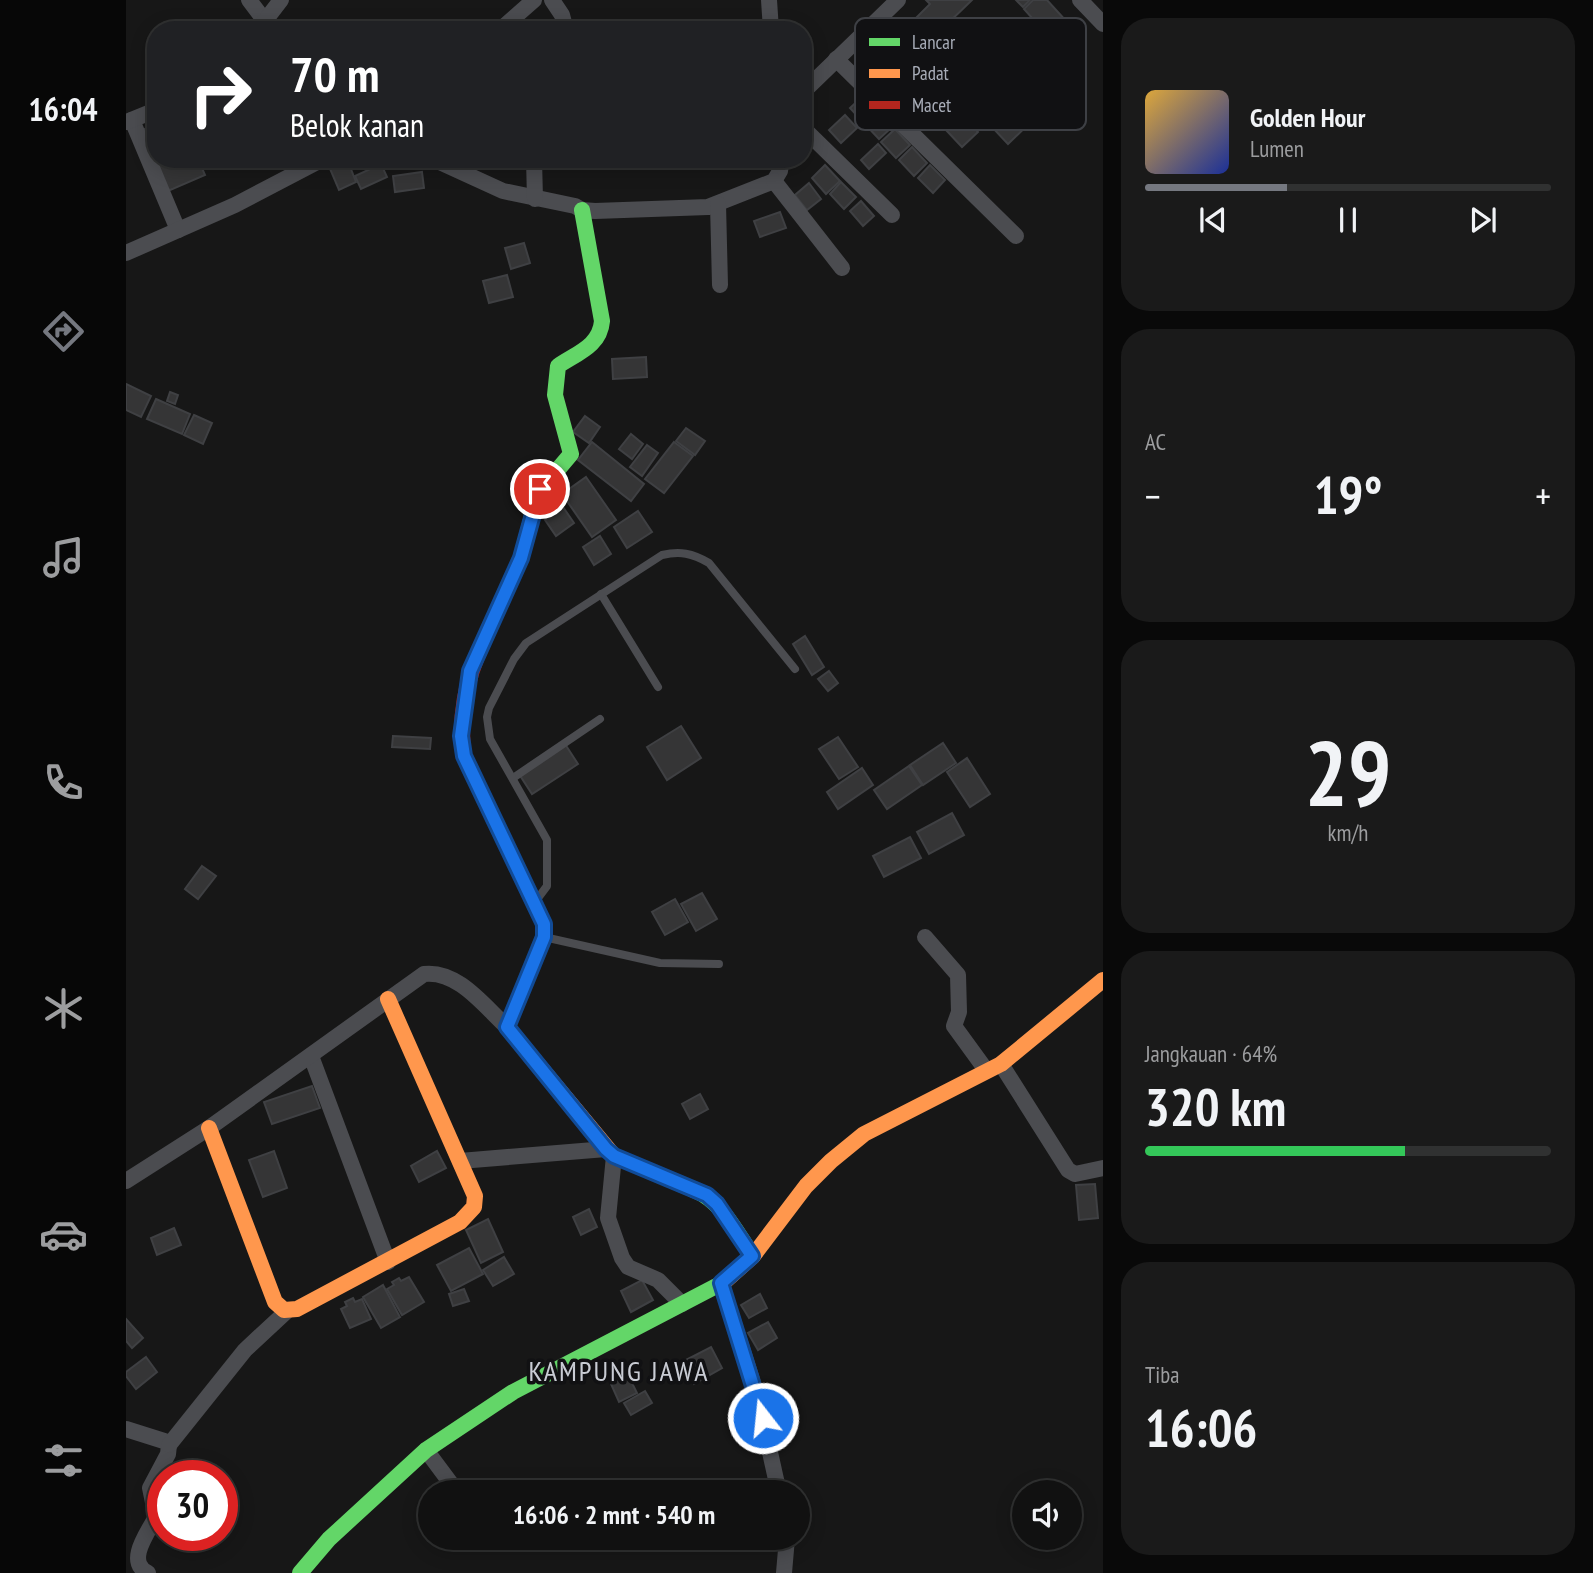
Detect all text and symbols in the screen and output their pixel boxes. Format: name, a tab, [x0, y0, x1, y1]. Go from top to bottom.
legend	[855, 18, 1086, 130]
text: Lancar	[912, 30, 956, 54]
text: 70 m	[290, 42, 379, 106]
icon: right	[175, 49, 266, 140]
text: Padat	[912, 61, 949, 85]
text: 16:04	[28, 88, 98, 130]
text: Macet	[912, 93, 952, 117]
text: Golden Hour	[1250, 101, 1365, 134]
text: Belok kanan	[290, 104, 424, 146]
text: Lumen	[1250, 134, 1304, 163]
icon: previous	[1194, 201, 1232, 239]
icon: pause	[1329, 201, 1367, 239]
icon: next	[1464, 201, 1502, 239]
icon: directions	[39, 307, 88, 356]
text: AC	[1145, 427, 1166, 456]
pin	[510, 459, 570, 519]
text: 19°	[1314, 461, 1382, 528]
icon: arrive	[521, 470, 559, 508]
text: −	[1145, 471, 1161, 520]
text: +	[1535, 471, 1551, 520]
icon: music	[39, 533, 88, 582]
text: 29	[1305, 713, 1392, 831]
icon: phone	[39, 758, 88, 807]
text: km/h	[1328, 818, 1368, 847]
icon: climate	[39, 984, 88, 1033]
text: Jangkauan · 64%	[1145, 1039, 1277, 1068]
text: 320 km	[1145, 1073, 1286, 1140]
icon: car	[39, 1210, 88, 1259]
district label: KAMPUNG JAWA	[529, 1352, 709, 1389]
text: Tiba	[1145, 1360, 1179, 1389]
position arrow	[726, 1381, 800, 1455]
text: 16:06	[1145, 1394, 1257, 1461]
icon: filters	[39, 1436, 88, 1485]
speed limit sign: 30	[147, 1460, 238, 1551]
map controls	[1012, 1480, 1082, 1550]
button: sound	[1012, 1480, 1082, 1550]
text: 16:06 · 2 mnt · 540 m	[513, 1498, 715, 1531]

